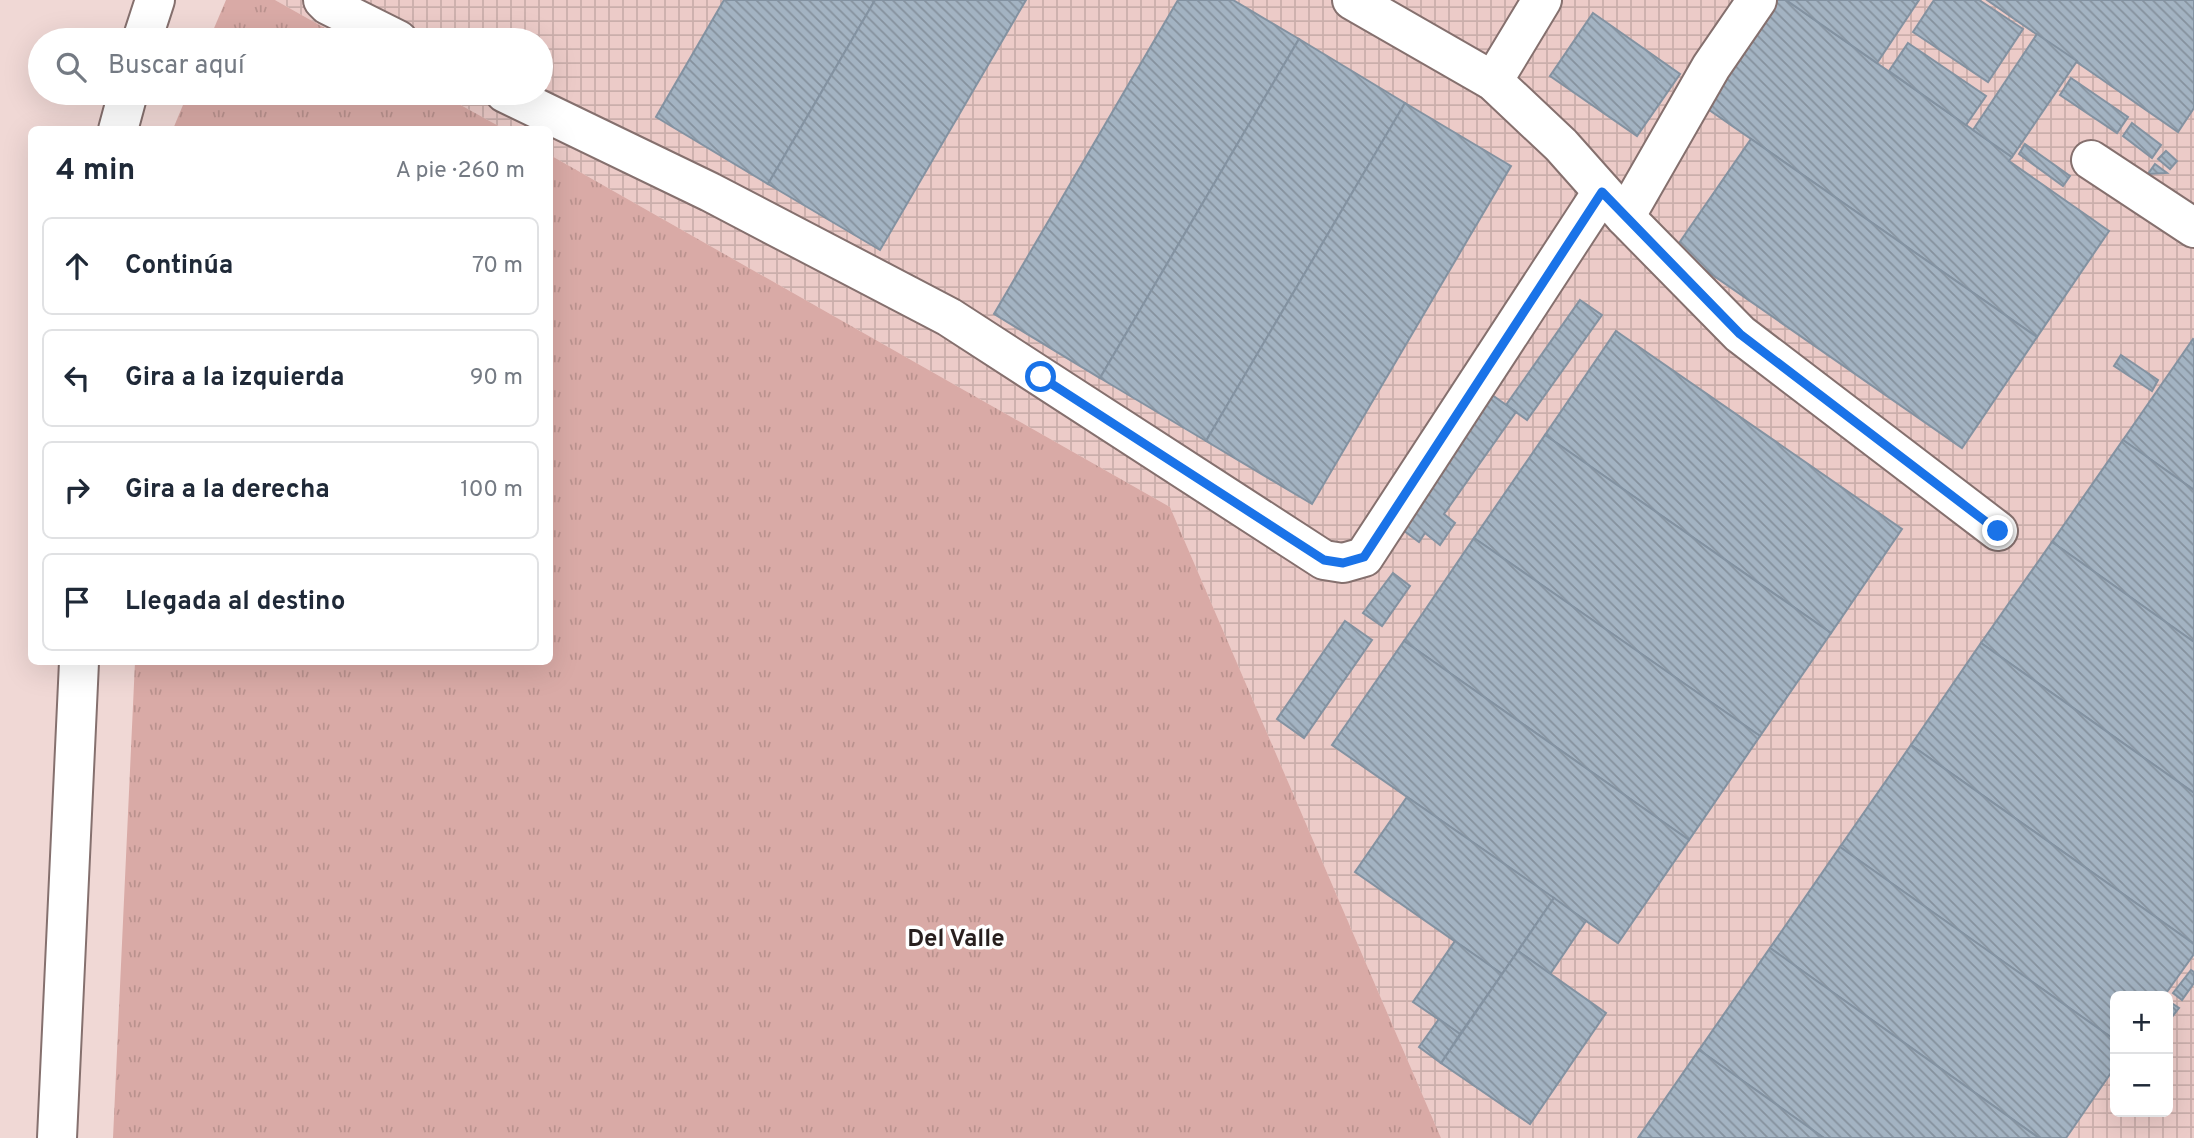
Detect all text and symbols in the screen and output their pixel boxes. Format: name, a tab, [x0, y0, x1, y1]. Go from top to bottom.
search box	[28, 28, 553, 105]
icon: search	[52, 48, 90, 86]
text: Buscar aquí	[108, 50, 245, 83]
text: 4 min	[56, 153, 135, 190]
text: A pie · 260 m	[395, 157, 525, 186]
icon: ahead	[58, 247, 96, 285]
text: Continúa	[125, 250, 233, 283]
text: 70 m	[472, 252, 523, 281]
icon: left	[58, 359, 96, 397]
route start	[1025, 361, 1056, 392]
text: Gira a la izquierda	[125, 362, 344, 395]
text: 90 m	[470, 364, 523, 393]
icon: right	[58, 471, 96, 509]
text: Gira a la derecha	[125, 474, 330, 507]
text: 100 m	[460, 476, 523, 505]
route end	[1982, 515, 2013, 546]
icon: arrive	[58, 583, 96, 621]
text: Llegada al destino	[125, 586, 345, 619]
district label: Del Valle	[907, 925, 1005, 955]
map controls	[2110, 991, 2173, 1117]
button: +	[2110, 991, 2173, 1054]
button: −	[2110, 1054, 2173, 1117]

